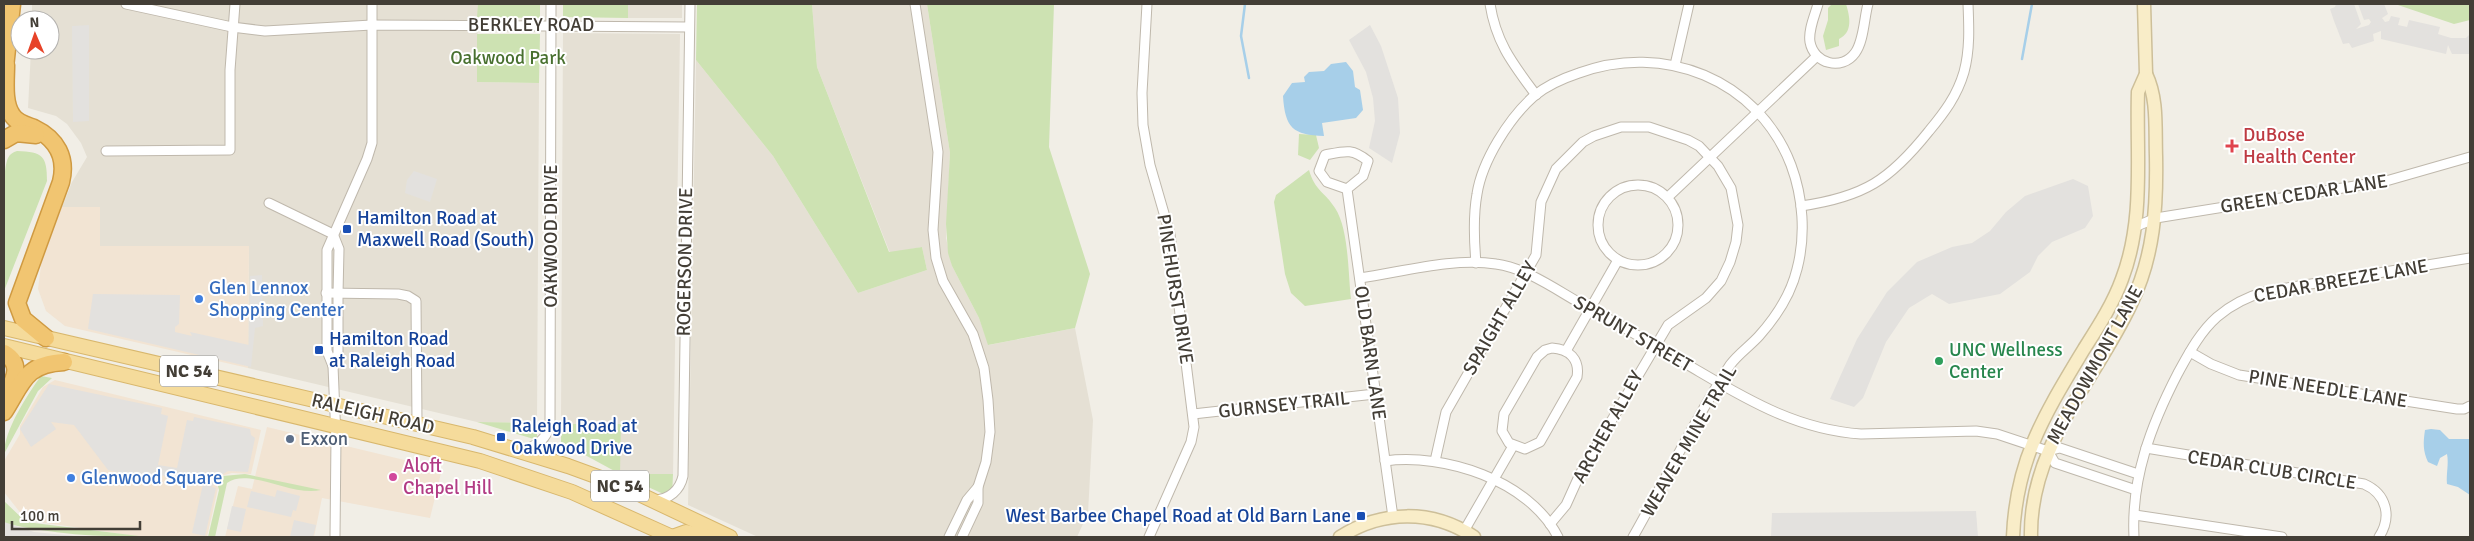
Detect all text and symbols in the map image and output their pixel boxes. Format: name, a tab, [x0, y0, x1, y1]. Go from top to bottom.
north arrow	[10, 10, 60, 60]
street label: BERKLEY ROAD	[468, 13, 594, 37]
text: N	[29, 14, 40, 31]
park label: Oakwood Park	[450, 46, 566, 70]
place label: DuBose Health Center	[2243, 123, 2356, 169]
marker: DuBose Health Center	[2225, 139, 2239, 153]
street label: OAKWOOD DRIVE	[539, 164, 563, 308]
street label: GREEN CEDAR LANE	[2219, 169, 2389, 219]
street label: ROGERSON DRIVE	[672, 187, 698, 337]
place label: Hamilton Road at Maxwell Road (South)	[357, 206, 534, 252]
street label: PINEHURST DRIVE	[1151, 212, 1199, 366]
marker: Hamilton Road at Maxwell Road (South)	[341, 223, 353, 235]
street label: CEDAR BREEZE LANE	[2252, 254, 2430, 308]
street label: SPAIGHT ALLEY	[1458, 256, 1542, 379]
place label: Glen Lennox Shopping Center	[209, 276, 344, 322]
street label: MEADOWMONT LANE	[2041, 281, 2149, 449]
street label: OLD BARN LANE	[1349, 284, 1391, 422]
street label: SPRUNT STREET	[1569, 290, 1697, 378]
marker: Glen Lennox Shopping Center	[193, 293, 205, 305]
place label: Hamilton Road at Raleigh Road	[329, 327, 455, 373]
place label: UNC Wellness Center	[1949, 338, 2063, 384]
marker: Hamilton Road at Raleigh Road	[313, 344, 325, 356]
marker: UNC Wellness Center	[1933, 355, 1945, 367]
road number: NC 54	[160, 356, 218, 386]
street label: WEAVER MINE TRAIL	[1636, 361, 1742, 521]
street label: PINE NEEDLE LANE	[2247, 365, 2409, 413]
street label: ARCHER ALLEY	[1567, 366, 1649, 487]
street label: GURNSEY TRAIL	[1217, 386, 1351, 424]
street label: RALEIGH ROAD	[309, 388, 437, 440]
place label: Raleigh Road at Oakwood Drive	[511, 414, 638, 460]
place label: Exxon	[300, 427, 348, 451]
marker: Raleigh Road at Oakwood Drive	[495, 431, 507, 443]
marker: Exxon	[284, 433, 296, 445]
street label: CEDAR CLUB CIRCLE	[2186, 445, 2358, 495]
place label: Aloft Chapel Hill	[403, 454, 493, 500]
place label: Glenwood Square	[81, 466, 222, 490]
marker: Aloft Chapel Hill	[387, 471, 399, 483]
road number: NC 54	[591, 471, 649, 502]
marker: Glenwood Square	[65, 472, 77, 484]
scale bar	[12, 498, 140, 530]
place label: West Barbee Chapel Road at Old Barn Lane	[1006, 504, 1351, 528]
text: 100 m	[20, 507, 60, 525]
marker: West Barbee Chapel Road at Old Barn Lane	[1355, 510, 1367, 522]

